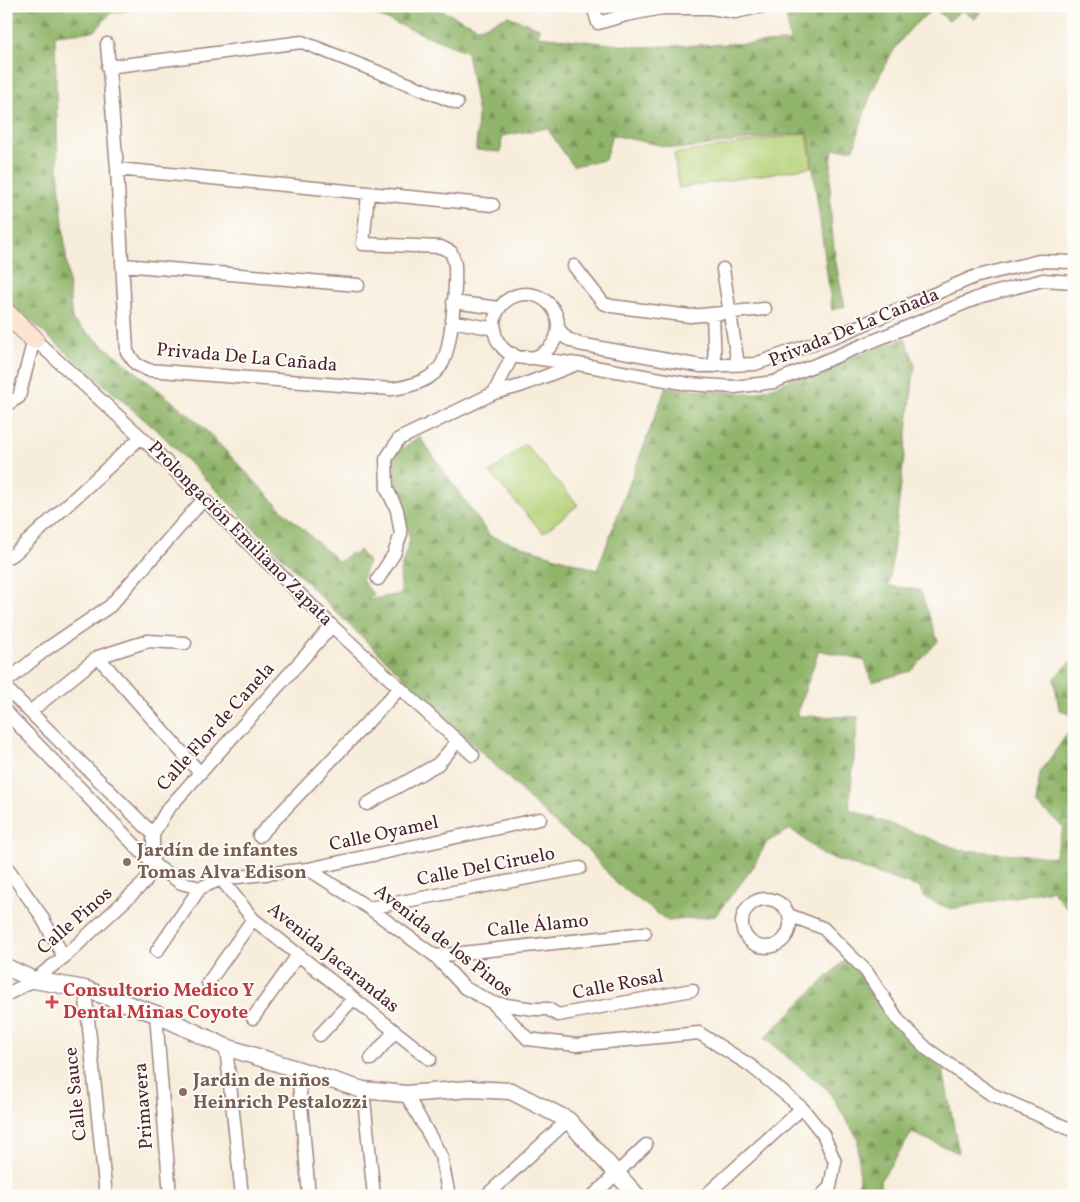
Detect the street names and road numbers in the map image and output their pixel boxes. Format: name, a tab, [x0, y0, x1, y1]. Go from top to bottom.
street label: Privada De La Cañada	[765, 282, 943, 374]
street label: Privada De La Cañada	[155, 337, 339, 379]
street label: Prolongación Emiliano Zapata	[142, 436, 338, 632]
street label: Calle Flor de Canela	[151, 657, 281, 797]
street label: Calle Oyamel	[327, 810, 441, 858]
street label: Calle Del Ciruelo	[415, 841, 557, 893]
street label: Avenida de los Pinos	[368, 879, 518, 1003]
street label: Calle Pinos	[32, 881, 118, 961]
street label: Avenida Jacarandas	[262, 897, 404, 1019]
street label: Calle Álamo	[486, 908, 590, 944]
street label: Calle Rosal	[570, 963, 666, 1007]
street label: Calle Sauce	[58, 1046, 94, 1142]
street label: Primavera	[128, 1062, 160, 1150]

